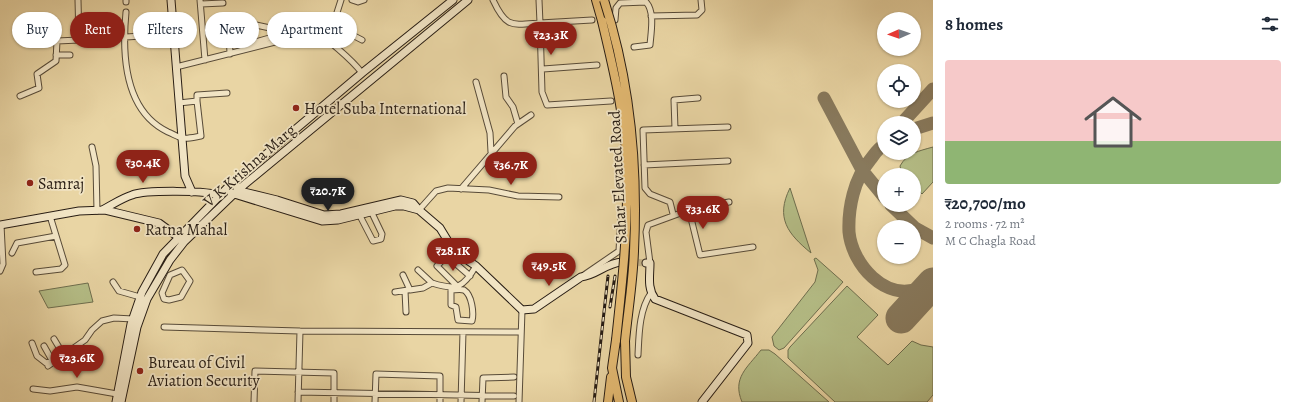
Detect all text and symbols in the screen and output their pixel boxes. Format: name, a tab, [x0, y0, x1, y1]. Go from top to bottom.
chip: Buy	[12, 12, 62, 48]
chip: Rent	[70, 12, 125, 48]
chip: Filters	[133, 12, 197, 48]
chip: New	[205, 12, 259, 48]
chip: Apartment	[267, 12, 357, 48]
north arrow	[877, 12, 921, 56]
map controls	[877, 12, 921, 264]
text: 8 homes	[945, 13, 1003, 36]
icon: filters	[1259, 13, 1281, 35]
pin: ₹23.3K	[518, 22, 584, 56]
text: ₹23.3K	[534, 26, 568, 43]
button: locate	[877, 64, 921, 108]
icon: home	[1077, 86, 1149, 158]
place label: Hotel Suba International	[304, 98, 466, 120]
marker: Hotel Suba International	[291, 103, 301, 113]
street label: Sahar Elevated Road	[604, 109, 632, 244]
button: layers	[877, 116, 921, 160]
street label: V K Krishna Marg	[198, 119, 301, 213]
pin: ₹30.4K	[110, 150, 176, 184]
pin: ₹36.7K	[478, 152, 544, 186]
text: ₹30.4K	[125, 154, 161, 171]
text: ₹36.7K	[494, 156, 528, 173]
button: +	[877, 168, 921, 212]
place label: Samraj	[38, 173, 84, 195]
marker: Samraj	[25, 178, 35, 188]
pin: ₹20.7K	[295, 178, 361, 212]
text: ₹20.7K	[310, 182, 346, 199]
text: ₹20,700/mo	[945, 192, 1026, 215]
pin: ₹33.6K	[670, 196, 736, 230]
text: ₹33.6K	[686, 200, 720, 217]
text: 2 rooms · 72 m²	[945, 215, 1025, 232]
place label: Ratna Mahal	[145, 219, 227, 241]
button: −	[877, 220, 921, 264]
marker: Ratna Mahal	[132, 224, 142, 234]
text: M C Chagla Road	[945, 232, 1036, 249]
pin: ₹28.1K	[420, 238, 486, 272]
text: ₹28.1K	[436, 242, 470, 259]
pin: ₹49.5K	[516, 253, 582, 287]
text: ₹49.5K	[532, 257, 566, 274]
pin: ₹23.6K	[44, 345, 110, 379]
text: ₹23.6K	[60, 349, 94, 366]
place label: Bureau of Civil Aviation Security	[147, 352, 260, 392]
marker: Bureau of Civil Aviation Security	[135, 366, 145, 376]

